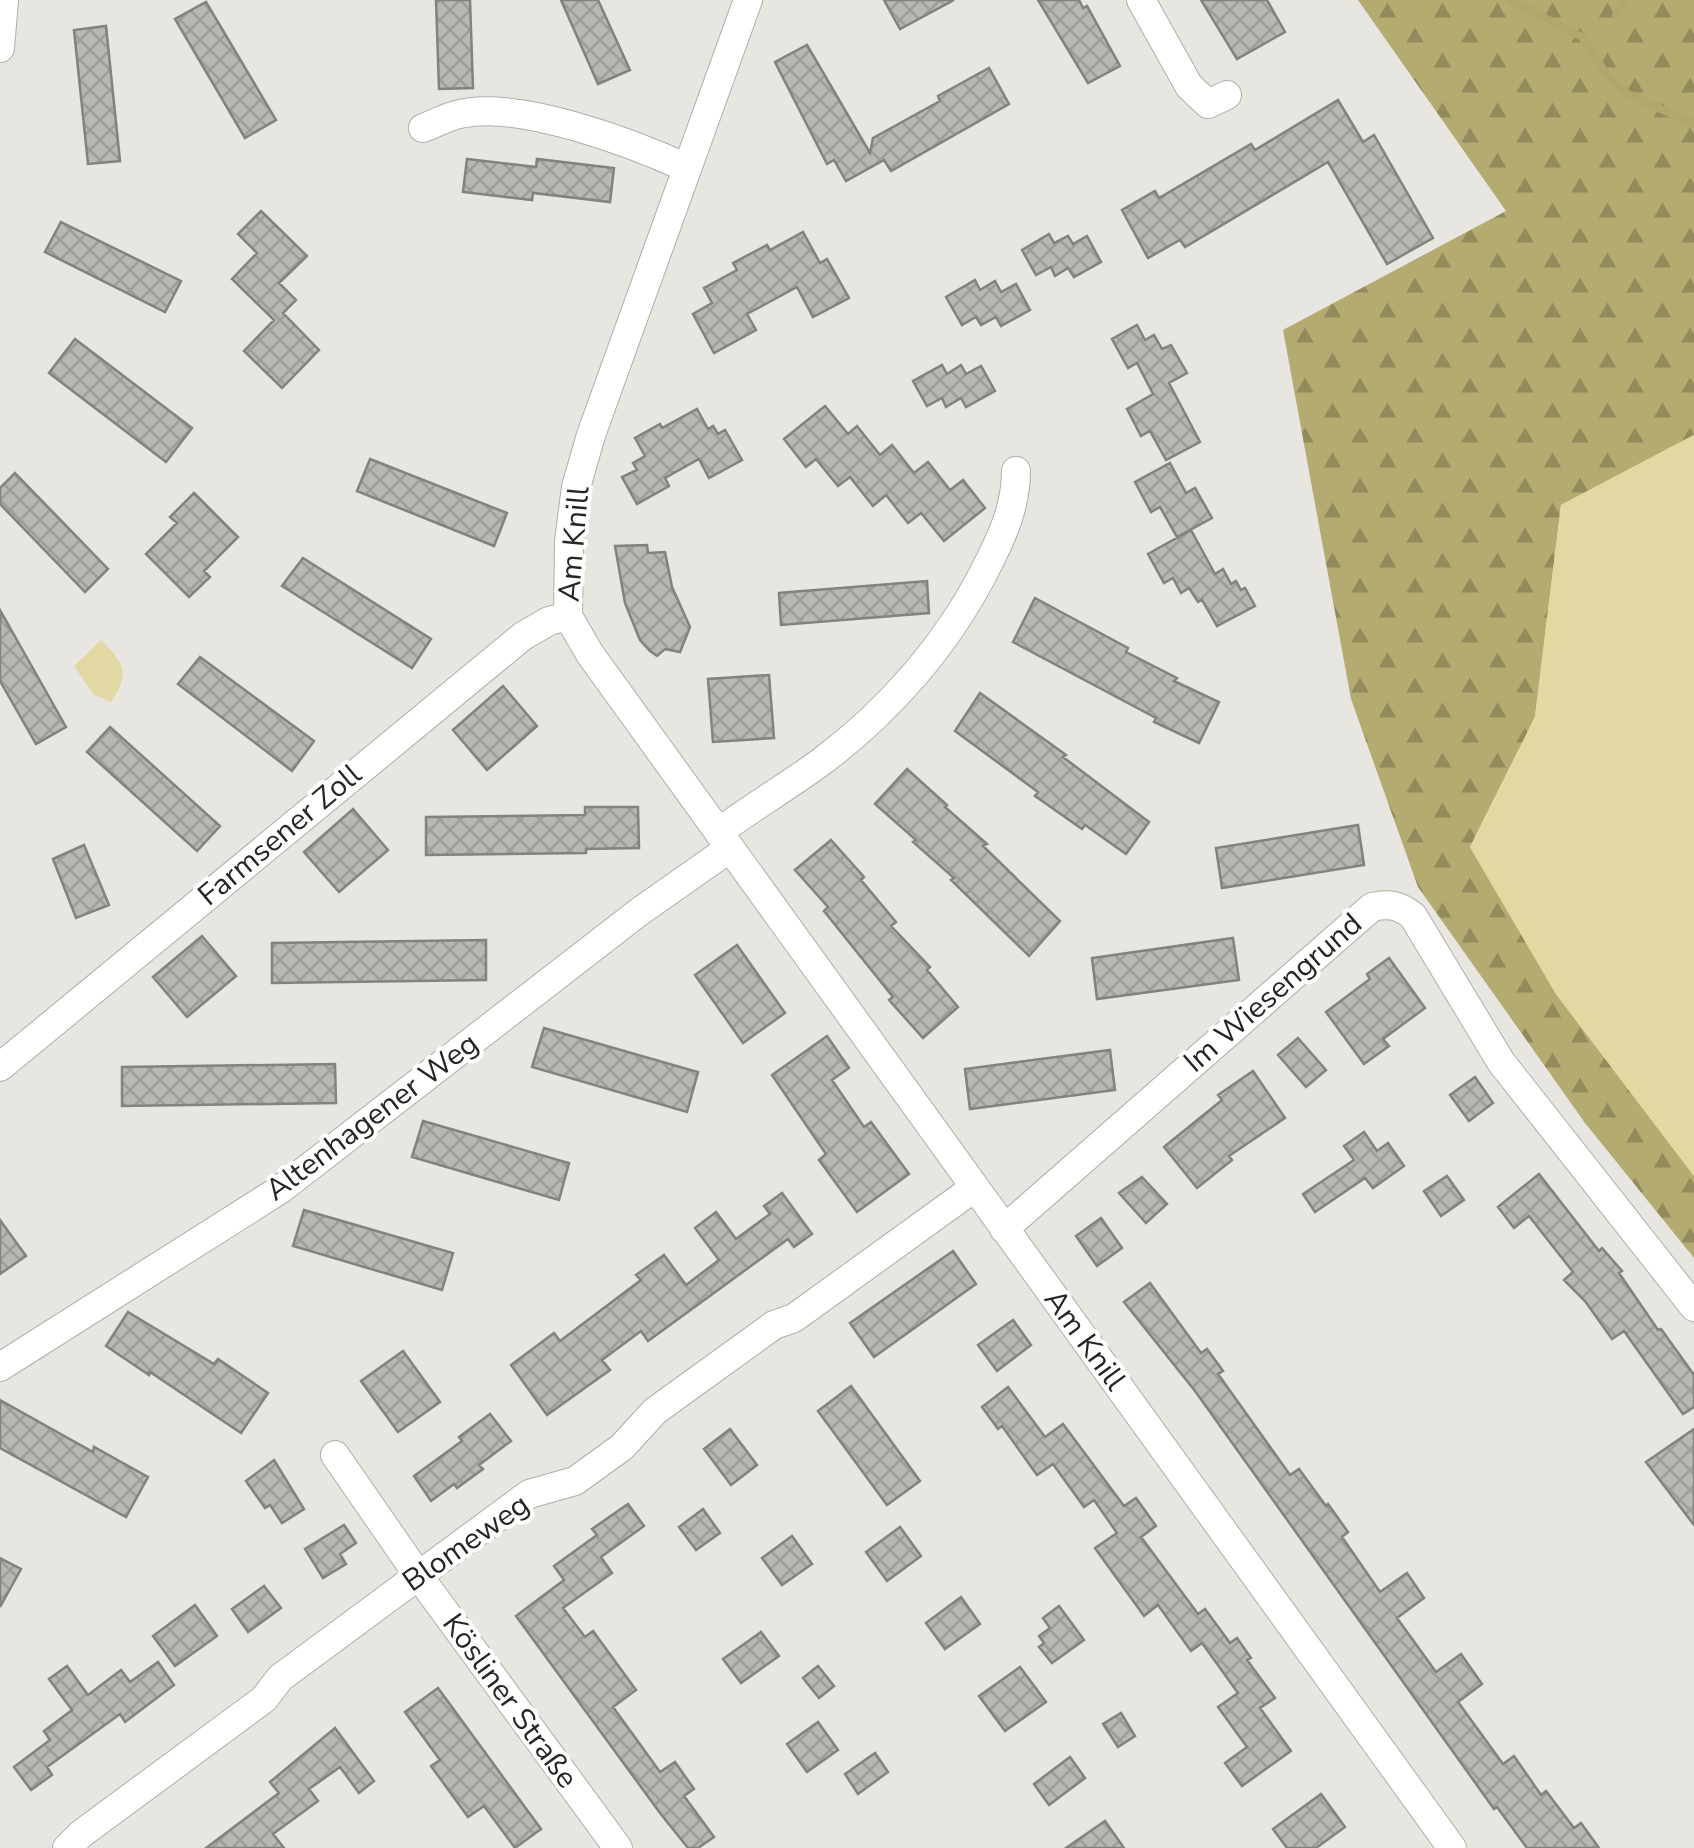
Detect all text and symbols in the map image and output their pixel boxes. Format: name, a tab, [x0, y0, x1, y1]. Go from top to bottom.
street label: Am Knill	[549, 484, 599, 603]
street label: Farmsener Zoll	[190, 754, 371, 916]
street label: Im Wiesengrund	[1175, 904, 1371, 1082]
street label: Altenhagener Weg	[257, 1023, 487, 1211]
street label: Am Knill	[1034, 1281, 1136, 1399]
street label: Blomeweg	[395, 1484, 537, 1602]
street label: Kösliner Straße	[433, 1605, 587, 1797]

